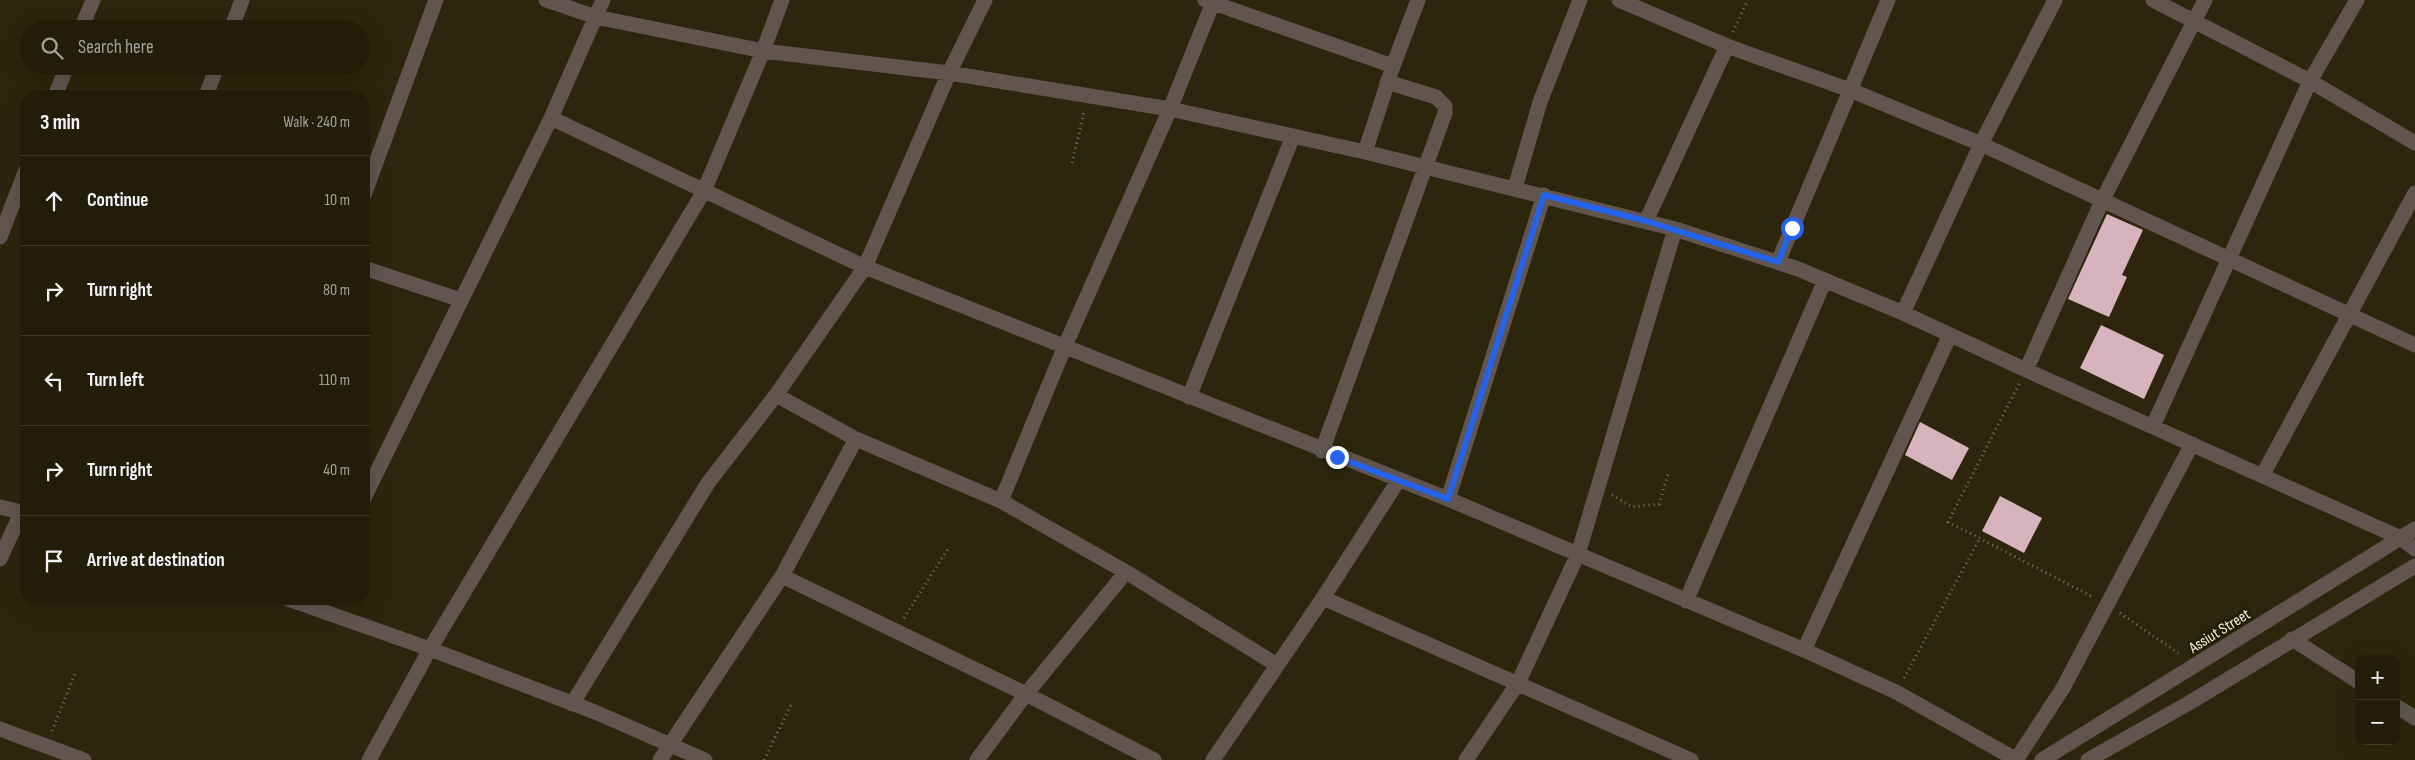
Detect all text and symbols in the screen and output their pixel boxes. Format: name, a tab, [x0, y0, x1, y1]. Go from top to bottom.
search box	[20, 20, 370, 75]
icon: search	[38, 34, 66, 62]
text: Search here	[78, 36, 154, 59]
text: 3 min	[40, 110, 80, 135]
text: Walk · 240 m	[283, 113, 350, 132]
icon: ahead	[40, 187, 68, 215]
text: Continue	[87, 189, 148, 212]
text: 10 m	[324, 191, 350, 210]
route start	[1781, 217, 1804, 240]
icon: right	[40, 277, 68, 305]
text: Turn right	[87, 279, 152, 302]
text: 80 m	[323, 281, 350, 300]
icon: left	[40, 367, 68, 395]
text: Turn left	[87, 369, 144, 392]
text: 110 m	[319, 371, 350, 390]
route end	[1326, 446, 1349, 469]
icon: right	[40, 457, 68, 485]
text: Turn right	[87, 459, 152, 482]
text: 40 m	[323, 461, 350, 480]
icon: arrive	[40, 547, 68, 575]
text: Arrive at destination	[87, 549, 225, 572]
street label: Assiut Street	[2185, 605, 2254, 658]
map controls	[2355, 655, 2400, 745]
button: +	[2355, 655, 2400, 700]
button: −	[2355, 700, 2400, 745]

